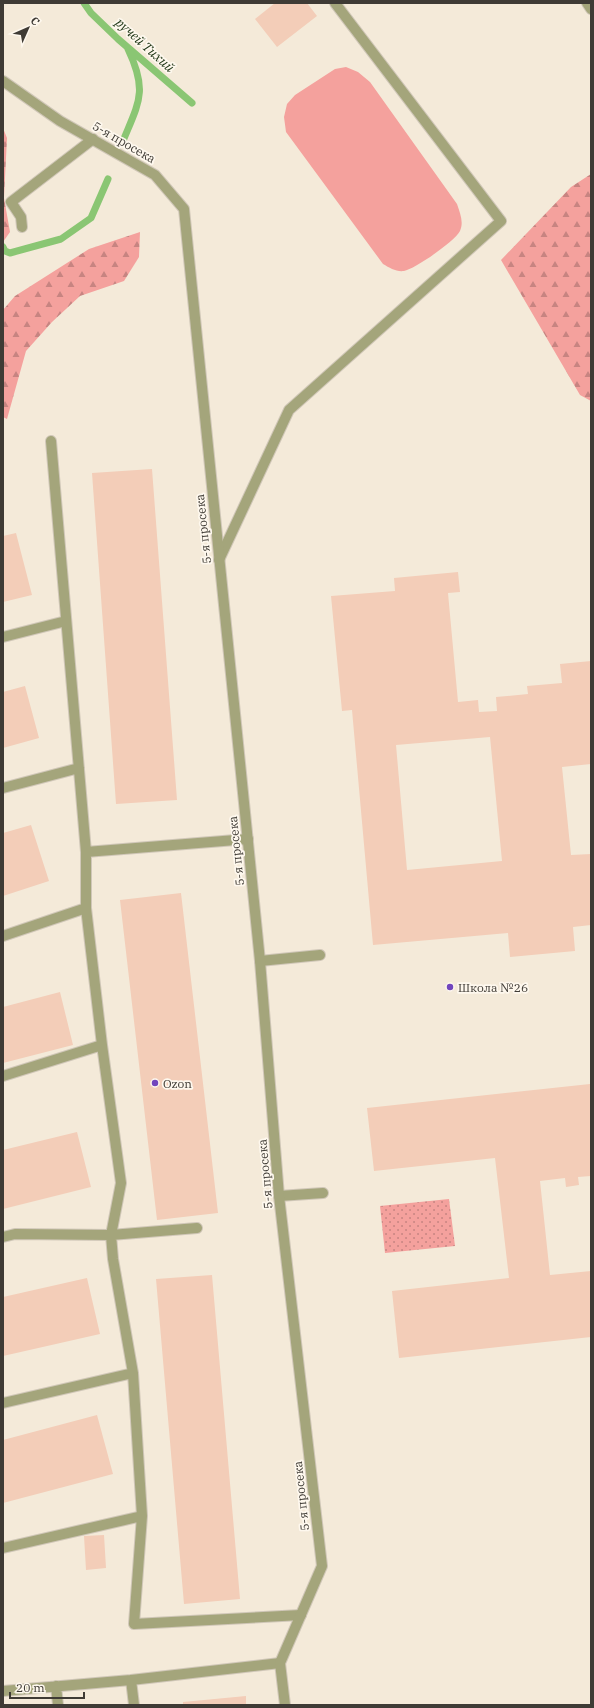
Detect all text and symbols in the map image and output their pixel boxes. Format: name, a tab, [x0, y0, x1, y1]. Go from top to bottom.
north arrow	[8, 8, 48, 48]
text: С	[28, 13, 43, 28]
water label: ручей Тихий	[111, 13, 178, 76]
street label: 5-я просека	[90, 118, 158, 166]
street label: 5-я просека	[192, 493, 214, 565]
street label: 5-я просека	[225, 815, 247, 887]
place label: Школа №26	[458, 980, 528, 995]
marker: Школа №26	[445, 982, 455, 992]
place label: Ozon	[163, 1076, 192, 1091]
marker: Ozon	[150, 1078, 160, 1088]
street label: 5-я просека	[254, 1138, 276, 1210]
street label: 5-я просека	[290, 1460, 312, 1532]
scale bar	[10, 1674, 84, 1700]
text: 20 m	[16, 1680, 45, 1695]

